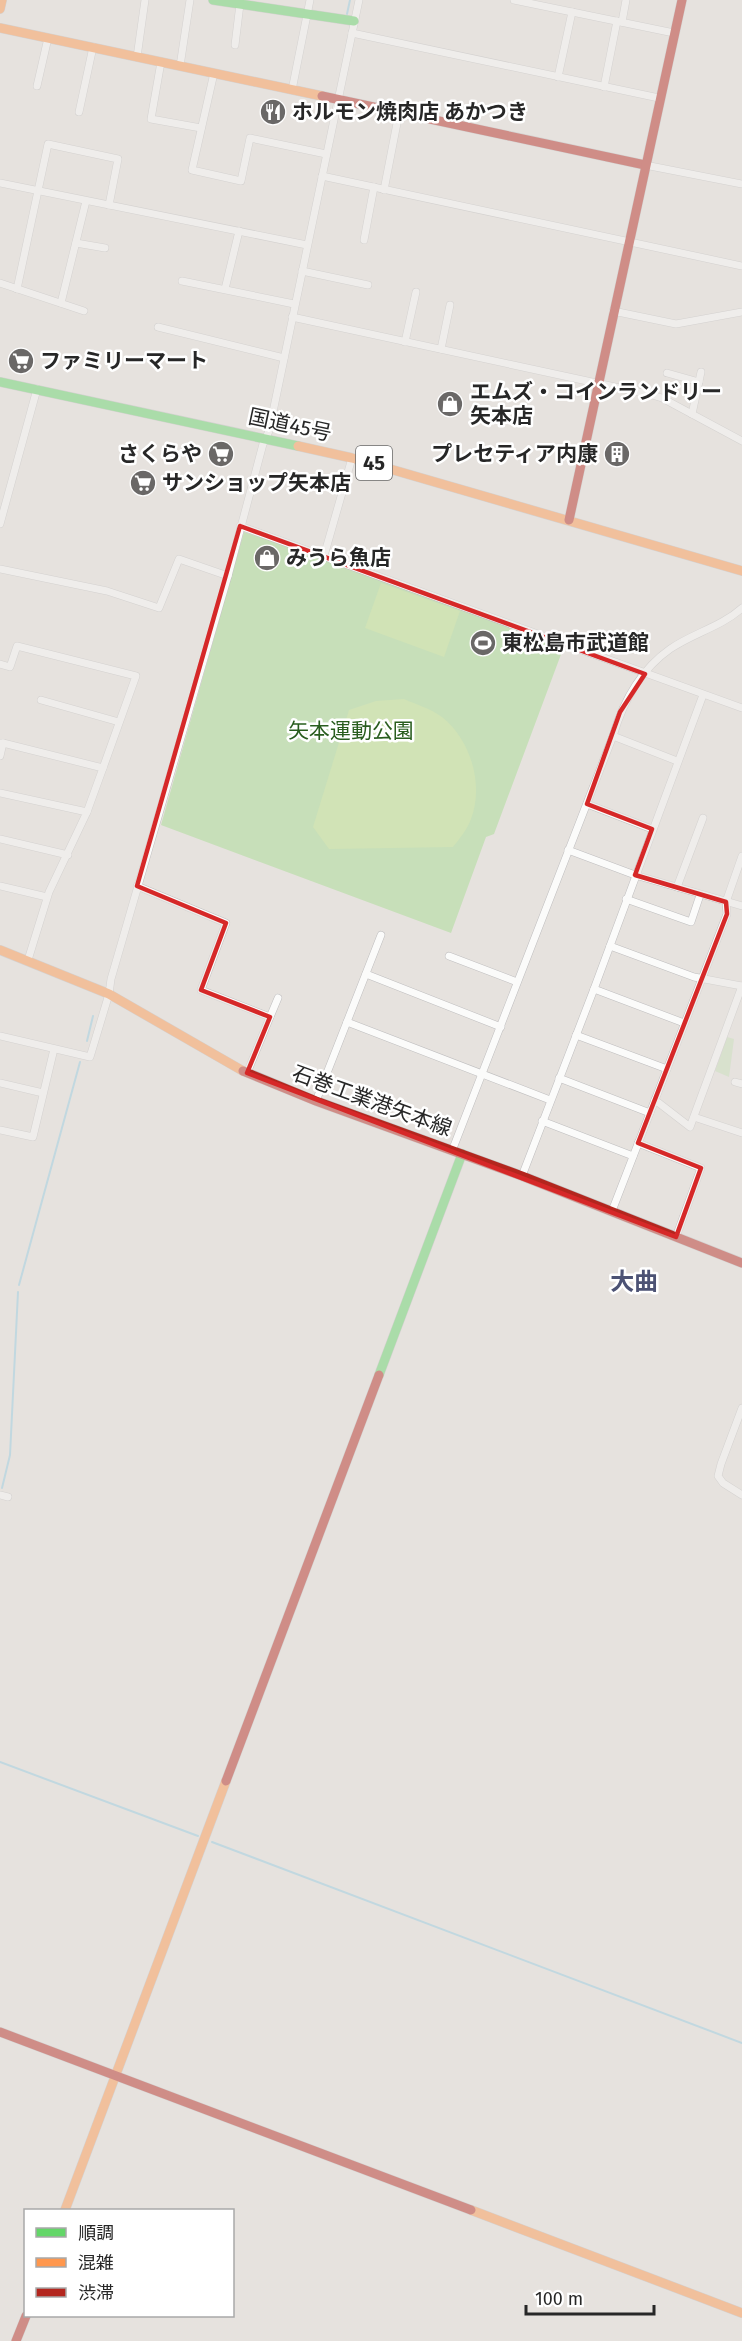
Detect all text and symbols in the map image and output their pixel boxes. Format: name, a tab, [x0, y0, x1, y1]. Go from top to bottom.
restaurant icon: ホルモン焼肉店 あかつき	[258, 97, 288, 127]
place label: ホルモン焼肉店 あかつき	[292, 99, 528, 125]
supermarket icon: ファミリーマート	[6, 346, 36, 376]
place label: ファミリーマート	[40, 348, 208, 374]
place label: エムズ・コインランドリー 矢本店	[470, 379, 722, 429]
shop icon: エムズ・コインランドリー 矢本店	[435, 389, 465, 419]
street label: 国道45号	[246, 404, 334, 446]
supermarket icon: さくらや	[206, 439, 236, 469]
building icon: プレセティア内康	[602, 439, 632, 469]
place label: さくらや	[118, 441, 202, 467]
place label: プレセティア内康	[431, 441, 598, 467]
road number: 45	[356, 446, 392, 480]
supermarket icon: サンショップ矢本店	[128, 468, 158, 498]
place label: サンショップ矢本店	[162, 470, 351, 496]
shop icon: みうら魚店	[252, 543, 282, 573]
place label: みうら魚店	[286, 545, 391, 571]
sports icon: 東松島市武道館	[468, 628, 498, 658]
place label: 東松島市武道館	[502, 630, 649, 656]
park label: 矢本運動公園	[288, 718, 414, 744]
street label: 石巻工業港矢本線	[289, 1060, 455, 1142]
district label: 大曲	[610, 1268, 658, 1296]
legend	[24, 2209, 234, 2317]
text: 順調	[78, 2222, 114, 2244]
text: 混雑	[78, 2252, 114, 2274]
scale bar	[526, 2278, 654, 2316]
text: 渋滞	[78, 2282, 114, 2304]
text: 100 m	[535, 2288, 583, 2310]

